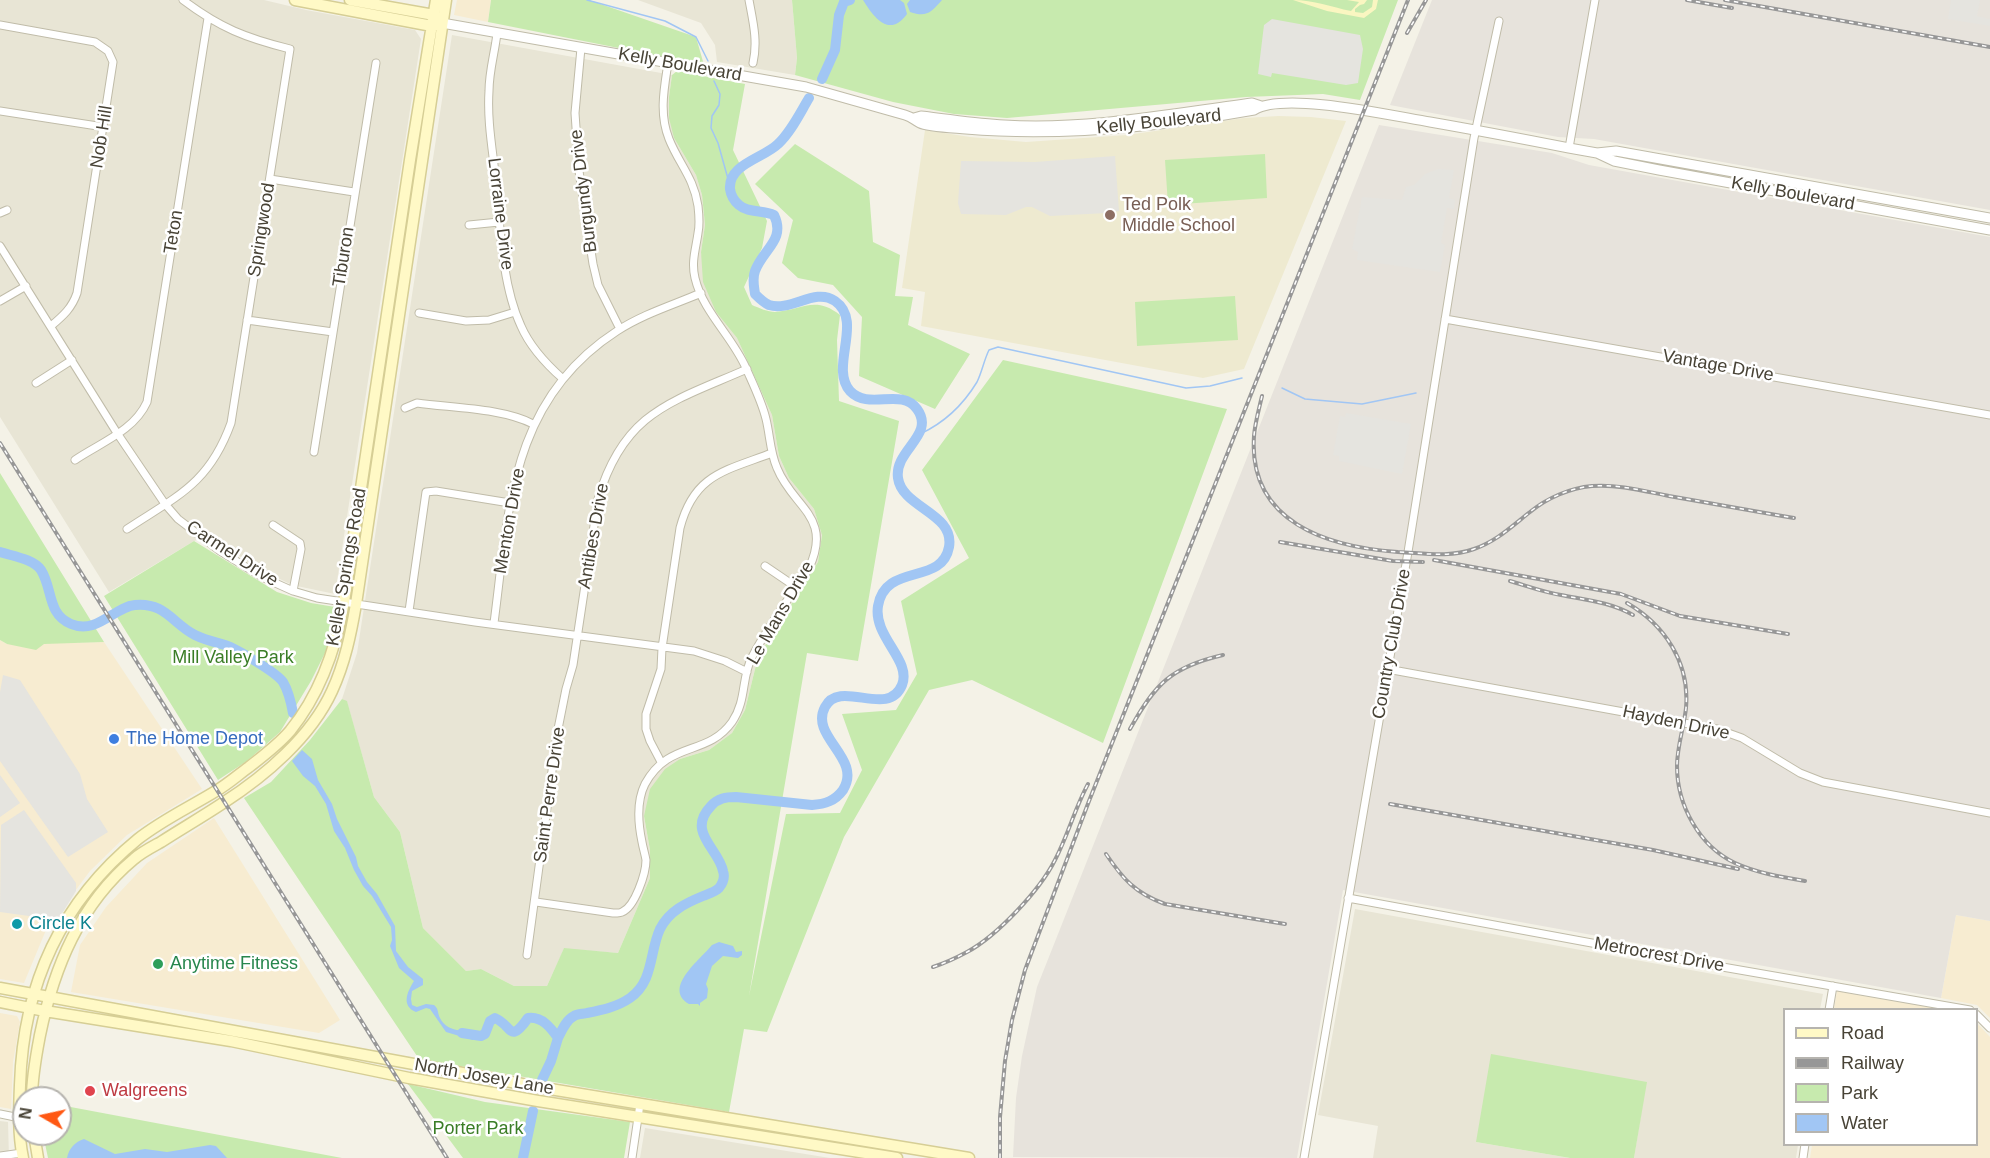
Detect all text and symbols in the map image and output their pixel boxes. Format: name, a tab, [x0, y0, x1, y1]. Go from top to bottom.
street label: Kelly Boulevard	[617, 44, 743, 86]
street label: Nob Hill	[86, 104, 118, 170]
street label: Kelly Boulevard	[1096, 105, 1222, 139]
street label: Burgundy Drive	[566, 128, 602, 254]
street label: Lorraine Drive	[482, 157, 518, 271]
street label: Kelly Boulevard	[1730, 173, 1856, 215]
street label: Springwood	[244, 181, 280, 279]
place label: Ted Polk Middle School	[1122, 194, 1235, 236]
marker: Ted Polk Middle School	[1103, 208, 1117, 222]
street label: Teton	[160, 209, 188, 255]
street label: Tiburon	[329, 226, 359, 288]
street label: Vantage Drive	[1661, 346, 1775, 386]
street label: Menton Drive	[490, 466, 530, 576]
street label: Antibes Drive	[574, 481, 614, 591]
street label: Keller Springs Road	[322, 486, 372, 648]
street label: Carmel Drive	[182, 516, 282, 592]
street label: Le Mans Drive	[743, 557, 819, 669]
street label: Country Club Drive	[1368, 567, 1416, 721]
park label: Mill Valley Park	[172, 647, 294, 669]
street label: Hayden Drive	[1620, 701, 1732, 745]
street label: Saint Perre Drive	[530, 726, 570, 864]
place label: The Home Depot	[126, 728, 263, 750]
marker: The Home Depot	[107, 732, 121, 746]
place label: Circle K	[29, 913, 92, 935]
marker: Circle K	[10, 917, 24, 931]
street label: Metrocrest Drive	[1592, 933, 1726, 977]
place label: Anytime Fitness	[170, 953, 298, 975]
marker: Anytime Fitness	[151, 957, 165, 971]
legend	[1783, 1008, 1978, 1146]
text: Road	[1841, 1023, 1884, 1043]
text: Railway	[1841, 1053, 1904, 1073]
street label: North Josey Lane	[413, 1054, 555, 1100]
place label: Walgreens	[102, 1080, 187, 1102]
text: Park	[1841, 1083, 1878, 1103]
marker: Walgreens	[83, 1084, 97, 1098]
north arrow	[12, 1086, 72, 1146]
text: N	[16, 1106, 35, 1120]
text: Water	[1841, 1113, 1888, 1133]
park label: Porter Park	[432, 1118, 524, 1140]

